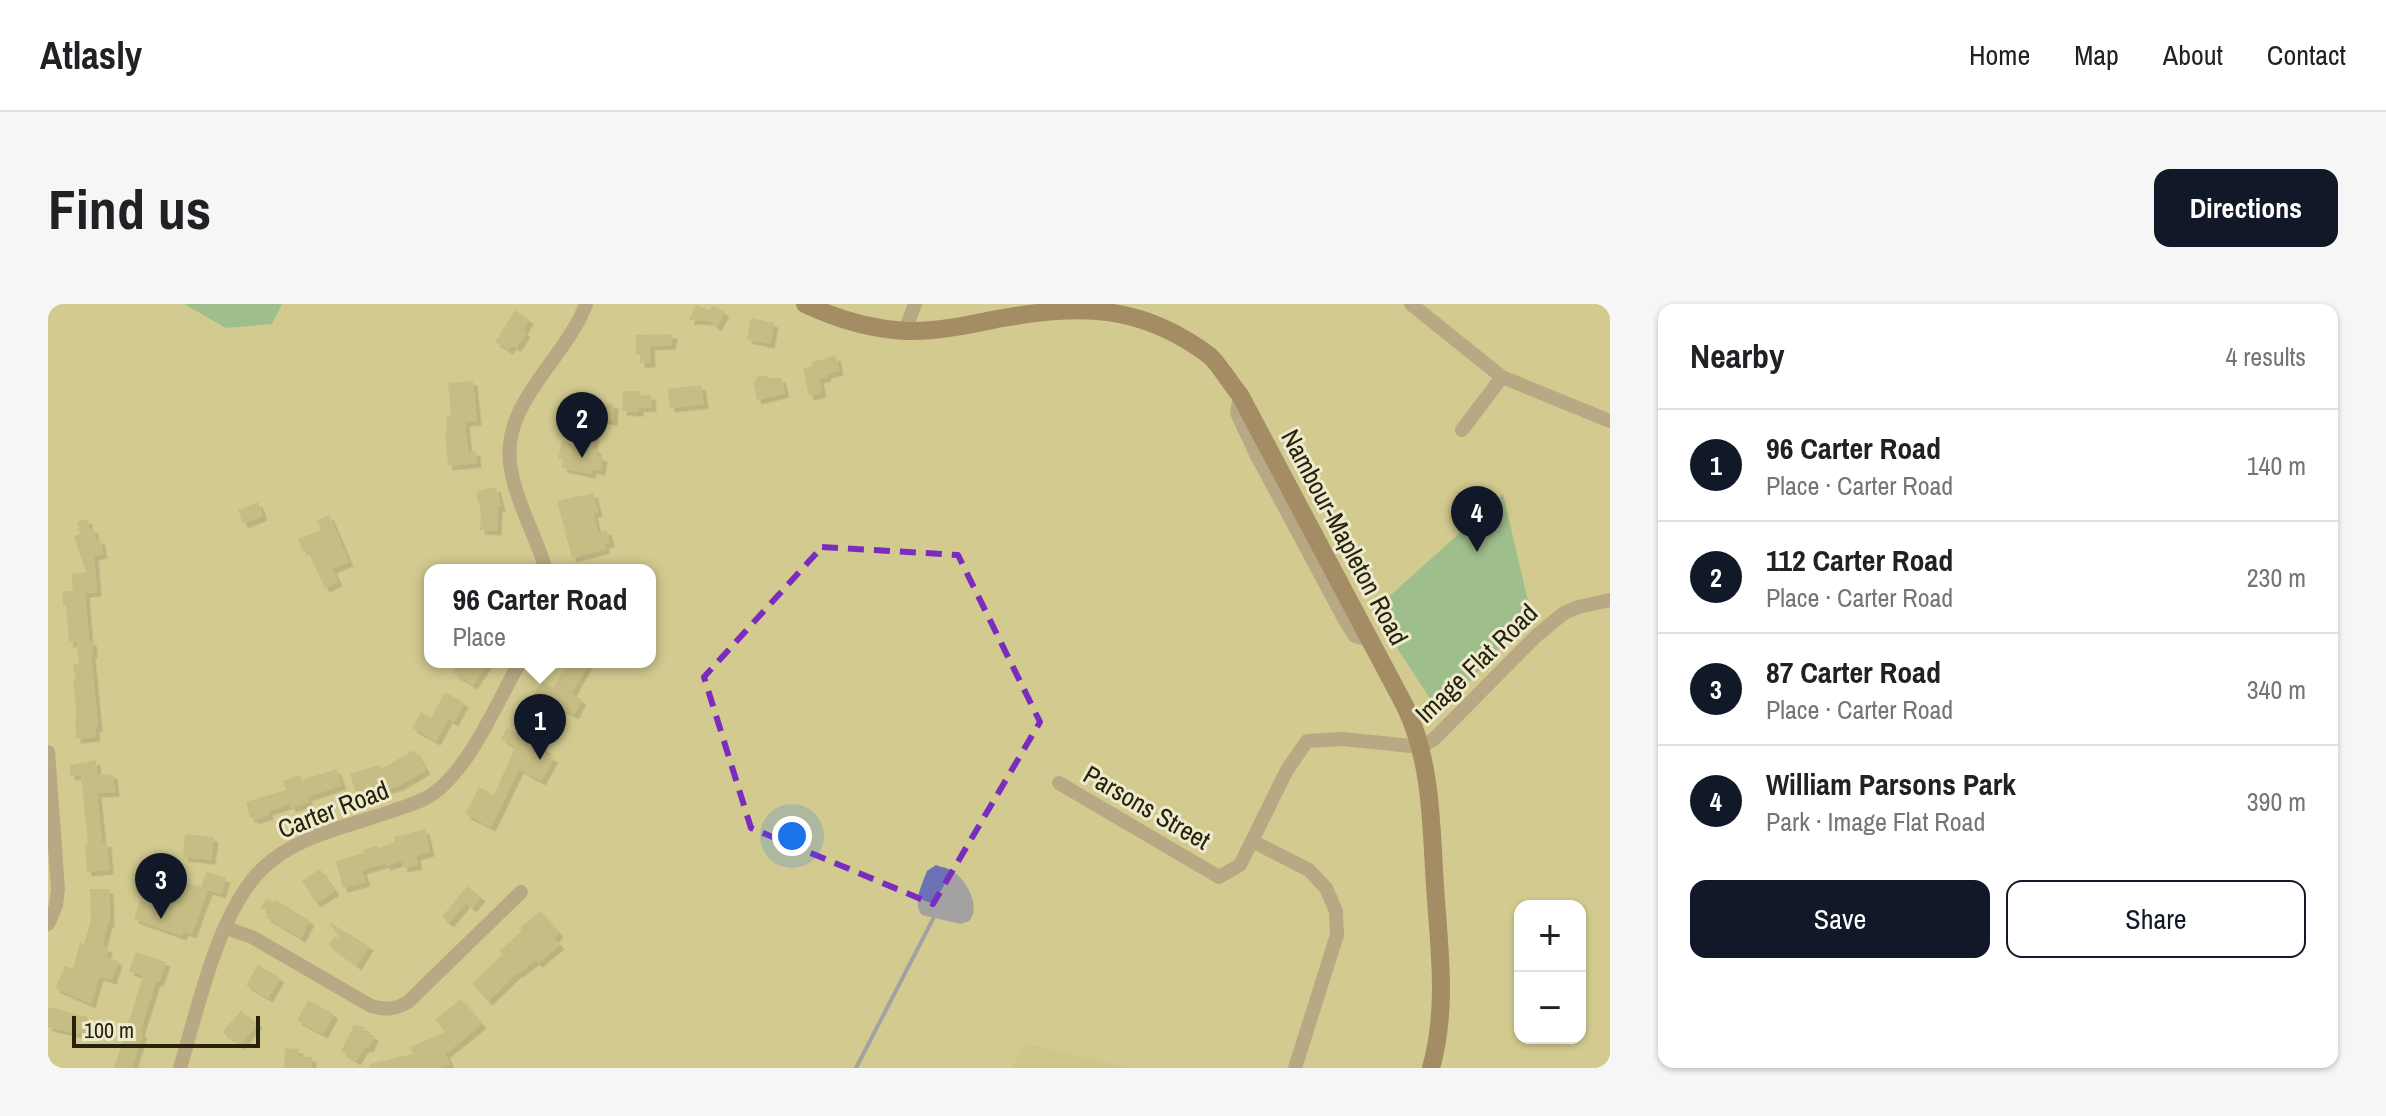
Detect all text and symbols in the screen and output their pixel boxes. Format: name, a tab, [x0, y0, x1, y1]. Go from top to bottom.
text: Atlasly	[40, 30, 142, 81]
text: Home	[1969, 36, 2030, 74]
text: Map	[2074, 36, 2119, 74]
text: About	[2163, 36, 2223, 74]
text: Contact	[2267, 36, 2346, 74]
button: Directions	[2154, 169, 2338, 247]
text: Find us	[48, 171, 211, 246]
text: Nearby	[1690, 333, 1785, 379]
text: 4 results	[2225, 339, 2306, 374]
pin: 2	[556, 392, 608, 458]
street label: Nambour-Mapleton Road	[1273, 423, 1417, 651]
text: 96 Carter Road	[1766, 428, 1941, 468]
text: 1	[1710, 448, 1722, 483]
text: 140 m	[2247, 448, 2306, 483]
text: Place · Carter Road	[1766, 468, 1953, 503]
pin: 4	[1451, 486, 1503, 552]
text: 112 Carter Road	[1766, 540, 1953, 580]
text: 2	[1710, 560, 1722, 595]
text: 230 m	[2247, 560, 2306, 595]
popup	[424, 564, 656, 668]
text: 96 Carter Road	[453, 579, 628, 619]
text: Place · Carter Road	[1766, 580, 1953, 615]
street label: Image Flat Road	[1407, 596, 1545, 730]
text: Place	[453, 619, 506, 654]
text: 87 Carter Road	[1766, 652, 1941, 692]
text: 3	[1710, 672, 1722, 707]
text: 340 m	[2247, 672, 2306, 707]
text: Place · Carter Road	[1766, 692, 1953, 727]
pin: 1	[514, 694, 566, 760]
street label: Parsons Street	[1077, 757, 1217, 857]
text: William Parsons Park	[1766, 764, 2016, 804]
street label: Carter Road	[273, 772, 393, 846]
text: 4	[1710, 784, 1722, 819]
text: 390 m	[2247, 784, 2306, 819]
text: Park · Image Flat Road	[1766, 804, 1985, 839]
your location	[772, 816, 812, 856]
pin: 3	[135, 853, 187, 919]
button: Save	[1690, 880, 1990, 958]
button: Share	[2006, 880, 2306, 958]
map controls	[1514, 900, 1586, 1044]
button: +	[1514, 900, 1586, 972]
button: −	[1514, 972, 1586, 1044]
scale bar	[72, 1012, 260, 1048]
text: 100 m	[84, 1015, 134, 1045]

